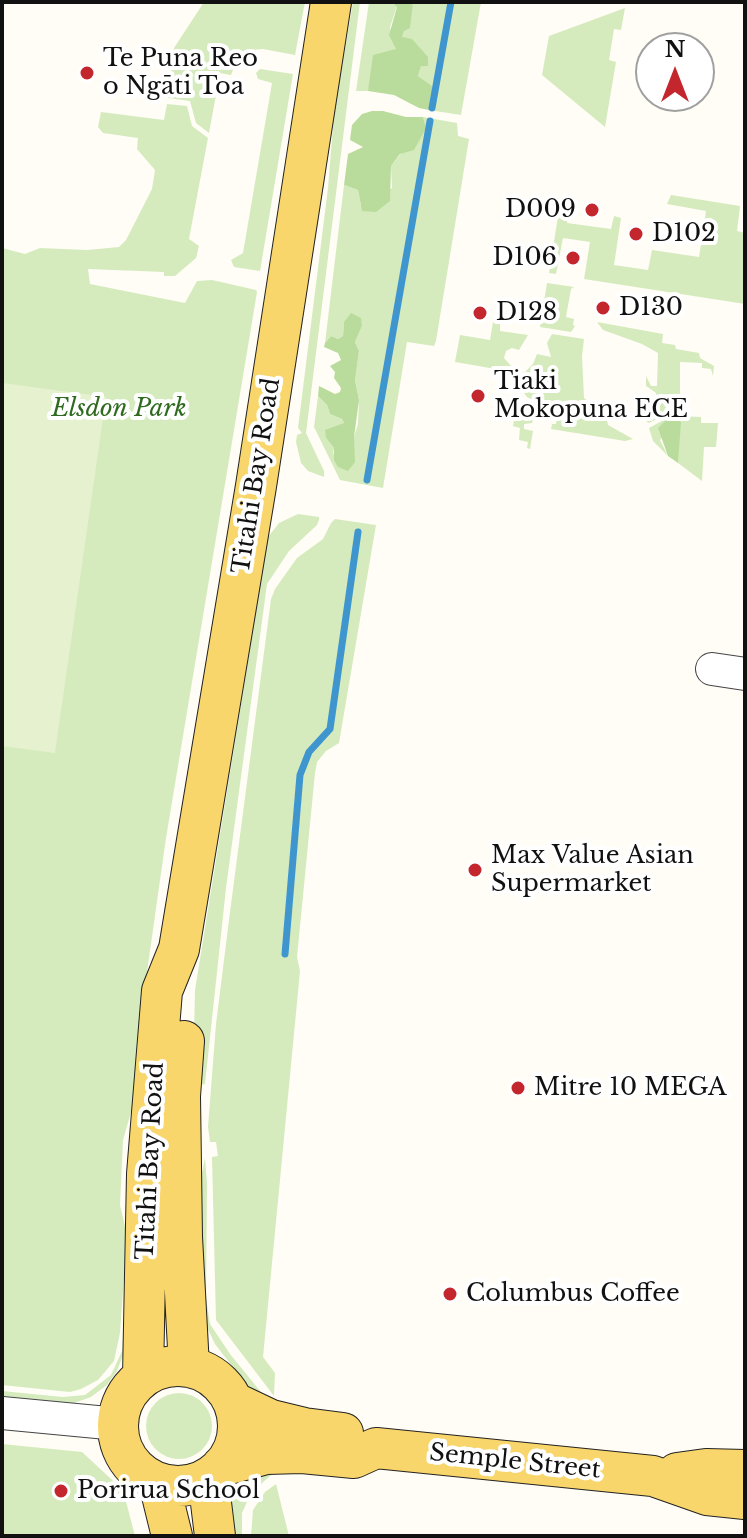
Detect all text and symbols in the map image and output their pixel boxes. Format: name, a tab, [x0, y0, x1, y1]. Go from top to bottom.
north arrow	[635, 32, 715, 112]
text: N	[665, 36, 685, 63]
place label: Te Puna Reo o Ngāti Toa	[103, 45, 258, 101]
marker: Te Puna Reo o Ngāti Toa	[78, 64, 96, 82]
place label: D009	[505, 196, 576, 224]
marker: D009	[583, 201, 601, 219]
place label: D102	[652, 220, 716, 248]
marker: D102	[627, 225, 645, 243]
place label: D106	[493, 244, 557, 272]
marker: D106	[564, 249, 582, 267]
place label: D130	[619, 294, 683, 322]
place label: D128	[496, 299, 557, 327]
marker: D130	[594, 299, 612, 317]
marker: D128	[471, 304, 489, 322]
place label: Tiaki Mokopuna ECE	[494, 368, 688, 424]
street label: Titahi Bay Road	[227, 376, 287, 576]
marker: Tiaki Mokopuna ECE	[469, 387, 487, 405]
park label: Elsdon Park	[51, 395, 187, 423]
place label: Max Value Asian Supermarket	[491, 842, 694, 898]
marker: Max Value Asian Supermarket	[466, 861, 484, 879]
street label: Titahi Bay Road	[131, 1061, 171, 1261]
place label: Mitre 10 MEGA	[534, 1074, 727, 1102]
marker: Mitre 10 MEGA	[509, 1079, 527, 1097]
place label: Columbus Coffee	[466, 1280, 680, 1308]
marker: Columbus Coffee	[441, 1285, 459, 1303]
street label: Semple Street	[428, 1439, 602, 1485]
place label: Porirua School	[77, 1477, 260, 1505]
marker: Porirua School	[52, 1482, 70, 1500]

